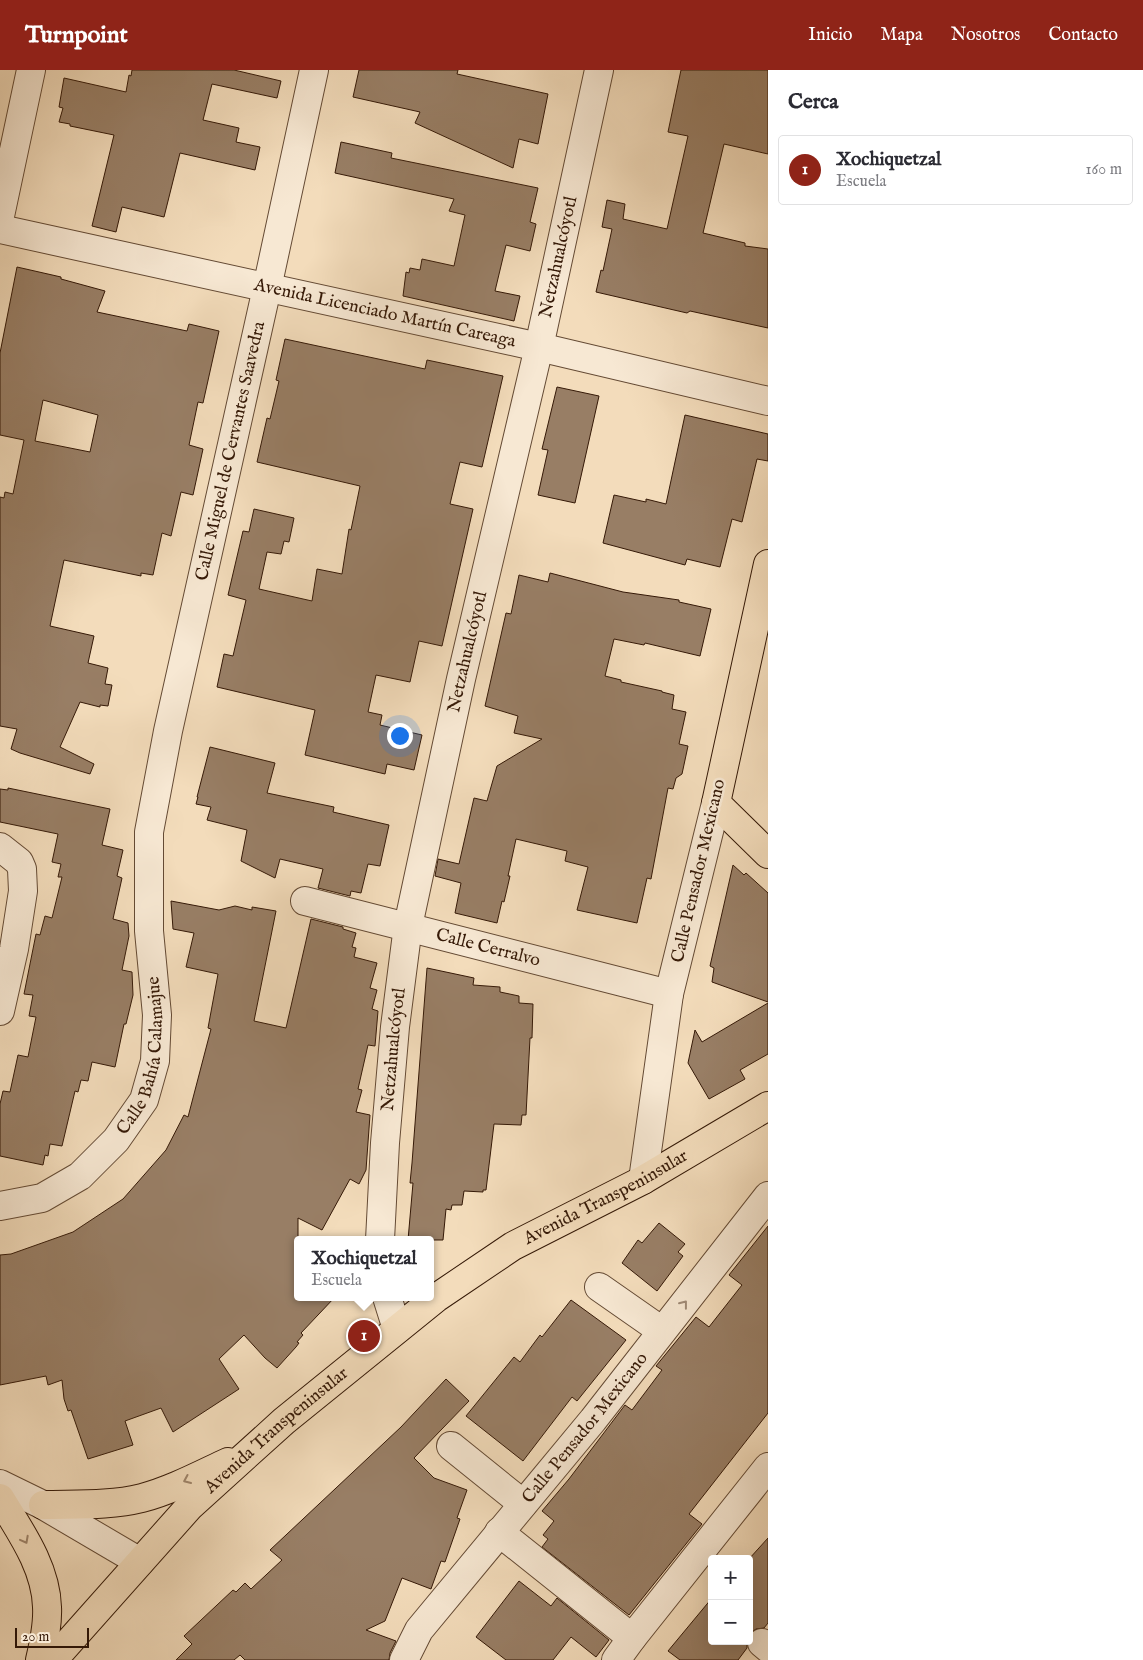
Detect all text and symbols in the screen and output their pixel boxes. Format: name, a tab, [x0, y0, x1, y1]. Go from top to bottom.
text: Turnpoint	[25, 20, 128, 51]
text: Inicio	[808, 24, 853, 47]
text: Mapa	[881, 24, 923, 47]
text: Nosotros	[951, 24, 1020, 47]
text: Contacto	[1048, 24, 1118, 47]
text: Cerca	[788, 89, 838, 116]
text: Xochiquetzal	[836, 148, 941, 172]
text: 1	[802, 160, 808, 180]
text: 160 m	[1086, 160, 1122, 180]
text: Escuela	[836, 172, 887, 192]
street label: Netzahualcóyotl	[534, 194, 583, 320]
street label: Avenida Licenciado Martín Careaga	[251, 273, 518, 353]
street label: Calle Miguel de Cervantes Saavedra	[190, 319, 271, 583]
street label: Netzahualcóyotl	[443, 589, 493, 715]
your location	[387, 723, 413, 749]
street label: Calle Pensador Mexicano	[667, 777, 731, 965]
street label: Calle Cerralvo	[433, 923, 543, 972]
street label: Calle Bahía Calamajue	[112, 975, 169, 1139]
street label: Netzahualcóyotl	[376, 986, 411, 1112]
street label: Avenida Transpeninsular	[519, 1144, 692, 1251]
popup	[294, 1236, 434, 1301]
text: Xochiquetzal	[311, 1247, 417, 1271]
text: Escuela	[311, 1271, 362, 1291]
one-way arrow	[678, 1301, 686, 1310]
pin: 1	[348, 1317, 380, 1355]
street label: Calle Pensador Mexicano	[517, 1347, 653, 1508]
street label: Avenida Transpeninsular	[199, 1362, 353, 1499]
one-way arrow	[183, 1474, 192, 1485]
one-way arrow	[19, 1535, 29, 1544]
map controls	[708, 1555, 753, 1645]
button: +	[708, 1555, 753, 1600]
button: −	[708, 1600, 753, 1645]
scale bar	[15, 1625, 89, 1648]
text: 20 m	[22, 1628, 49, 1646]

